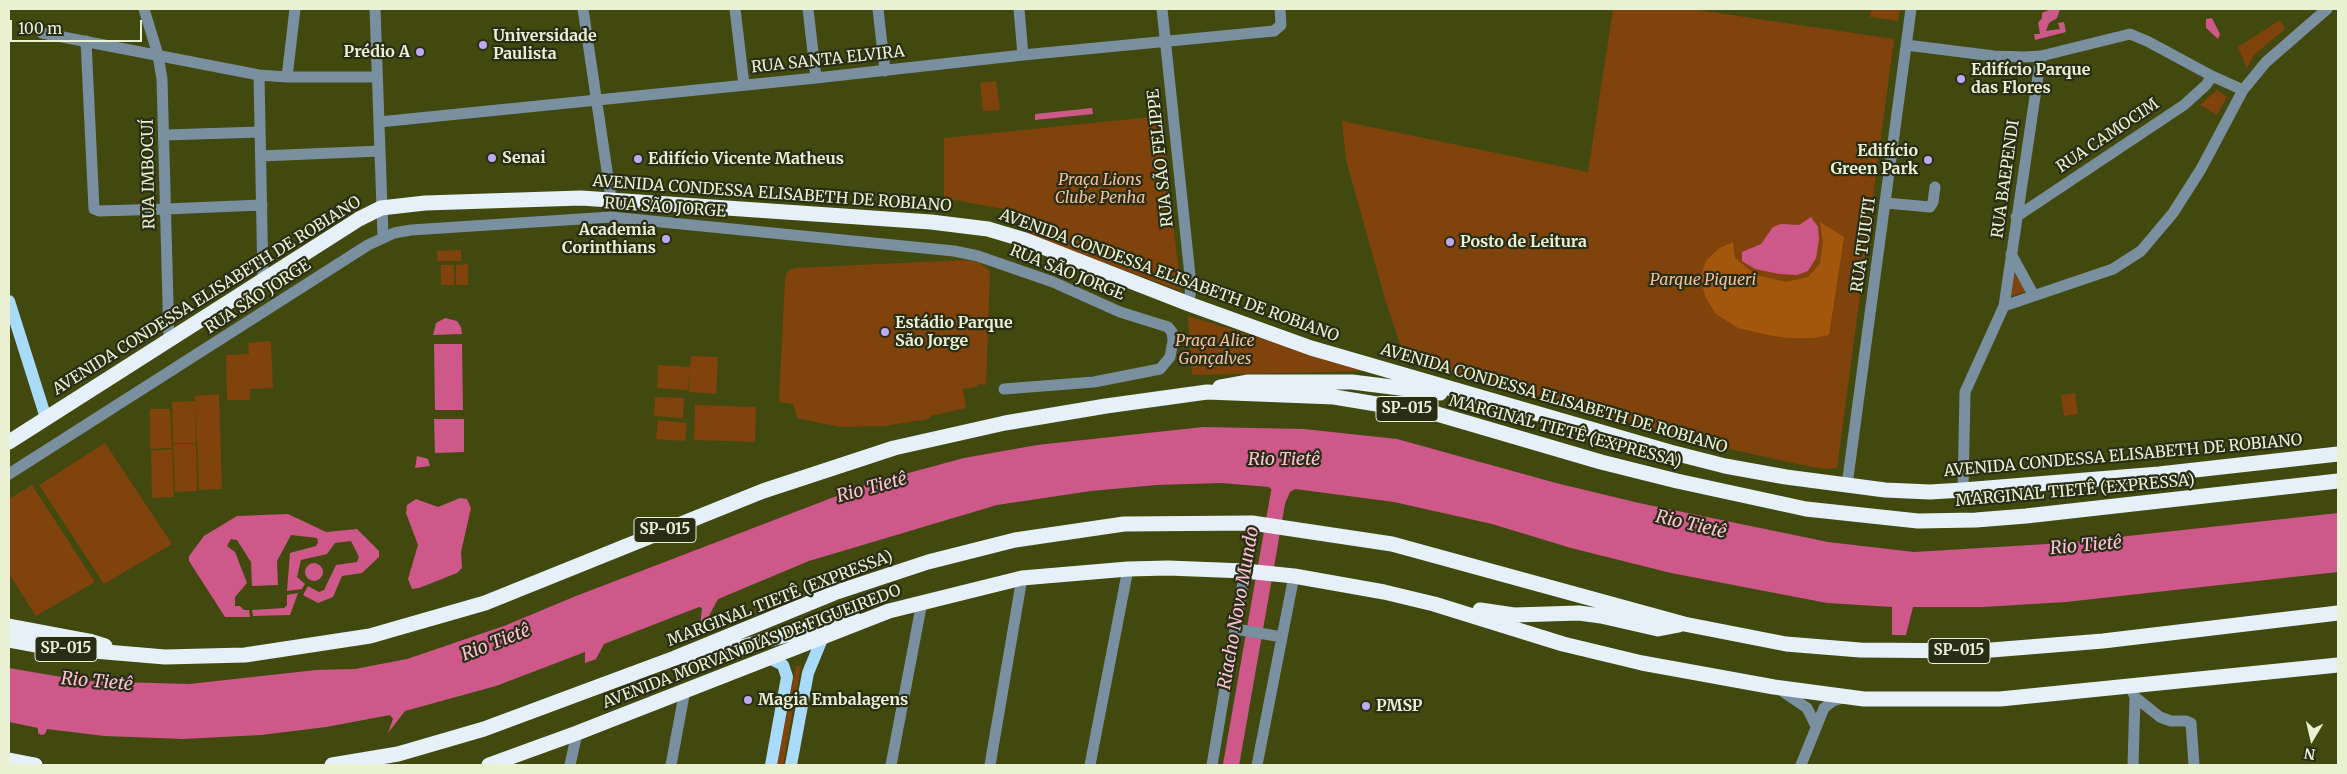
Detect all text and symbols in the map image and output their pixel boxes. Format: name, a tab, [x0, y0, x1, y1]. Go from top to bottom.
scale bar	[12, 10, 145, 42]
text: 100 m	[18, 19, 62, 38]
place label: Universidade Paulista	[493, 26, 597, 64]
marker: Universidade Paulista	[477, 39, 489, 51]
place label: Prédio A	[344, 42, 410, 62]
street label: RUA SANTA ELVIRA	[750, 42, 906, 78]
marker: Prédio A	[414, 46, 426, 58]
place label: Edifício Parque das Flores	[1971, 60, 2090, 98]
marker: Edifício Parque das Flores	[1955, 73, 1967, 85]
street label: RUA SÃO FELIPPE	[1144, 88, 1178, 228]
street label: RUA CAMOCIM	[2053, 95, 2163, 177]
street label: RUA IMBOCUÍ	[138, 119, 160, 229]
street label: RUA BAEPENDI	[1988, 119, 2024, 239]
place label: Edifício Green Park	[1831, 141, 1918, 179]
place label: Senai	[502, 148, 546, 168]
place label: Edifício Vicente Matheus	[648, 149, 844, 169]
marker: Senai	[486, 152, 498, 164]
marker: Edifício Vicente Matheus	[632, 153, 644, 165]
marker: Edifício Green Park	[1922, 154, 1934, 166]
park label: Praça Lions Clube Penha	[1055, 170, 1145, 208]
street label: AVENIDA CONDESSA ELISABETH DE ROBIANO	[592, 172, 952, 216]
street label: AVENIDA CONDESSA ELISABETH DE ROBIANO	[49, 193, 365, 399]
street label: RUA SÃO JORGE	[603, 194, 727, 222]
street label: RUA TUIUTI	[1848, 196, 1880, 294]
street label: AVENIDA CONDESSA ELISABETH DE ROBIANO	[997, 205, 1341, 347]
place label: Academia Corinthians	[562, 220, 656, 258]
place label: Posto de Leitura	[1460, 232, 1587, 252]
marker: Academia Corinthians	[660, 233, 672, 245]
marker: Posto de Leitura	[1444, 236, 1456, 248]
street label: RUA SÃO JORGE	[1007, 241, 1127, 305]
street label: RUA SÃO JORGE	[202, 256, 314, 338]
park label: Parque Piqueri	[1650, 270, 1756, 290]
place label: Estádio Parque São Jorge	[895, 313, 1013, 351]
marker: Estádio Parque São Jorge	[879, 326, 891, 338]
park label: Praça Alice Gonçalves	[1175, 331, 1255, 369]
street label: AVENIDA CONDESSA ELISABETH DE ROBIANO	[1378, 340, 1730, 458]
street label: MARGINAL TIETÊ (EXPRESSA)	[1446, 392, 1684, 472]
road number: SP-015	[1376, 396, 1438, 422]
street label: AVENIDA CONDESSA ELISABETH DE ROBIANO	[1943, 431, 2303, 481]
water label: Rio Tietê	[1248, 449, 1320, 471]
water label: Rio Tietê	[834, 468, 910, 508]
street label: MARGINAL TIETÊ (EXPRESSA)	[1954, 471, 2196, 511]
water label: Rio Tietê	[1653, 506, 1729, 544]
road number: SP-015	[634, 518, 696, 542]
water label: Riacho Novo Mundo	[1214, 525, 1264, 691]
water label: Rio Tietê	[2049, 532, 2123, 560]
street label: MARGINAL TIETÊ (EXPRESSA)	[664, 547, 896, 651]
street label: AVENIDA MORVAN DIAS DE FIGUEIREDO	[600, 581, 904, 713]
water label: Rio Tietê	[458, 620, 534, 666]
road number: SP-015	[35, 636, 97, 662]
road number: SP-015	[1928, 638, 1990, 664]
water label: Rio Tietê	[60, 668, 134, 696]
place label: Magia Embalagens	[758, 690, 908, 710]
marker: Magia Embalagens	[742, 694, 754, 706]
place label: PMSP	[1376, 696, 1422, 716]
marker: PMSP	[1360, 700, 1372, 712]
north arrow	[2287, 714, 2337, 764]
text: N	[2303, 744, 2317, 764]

